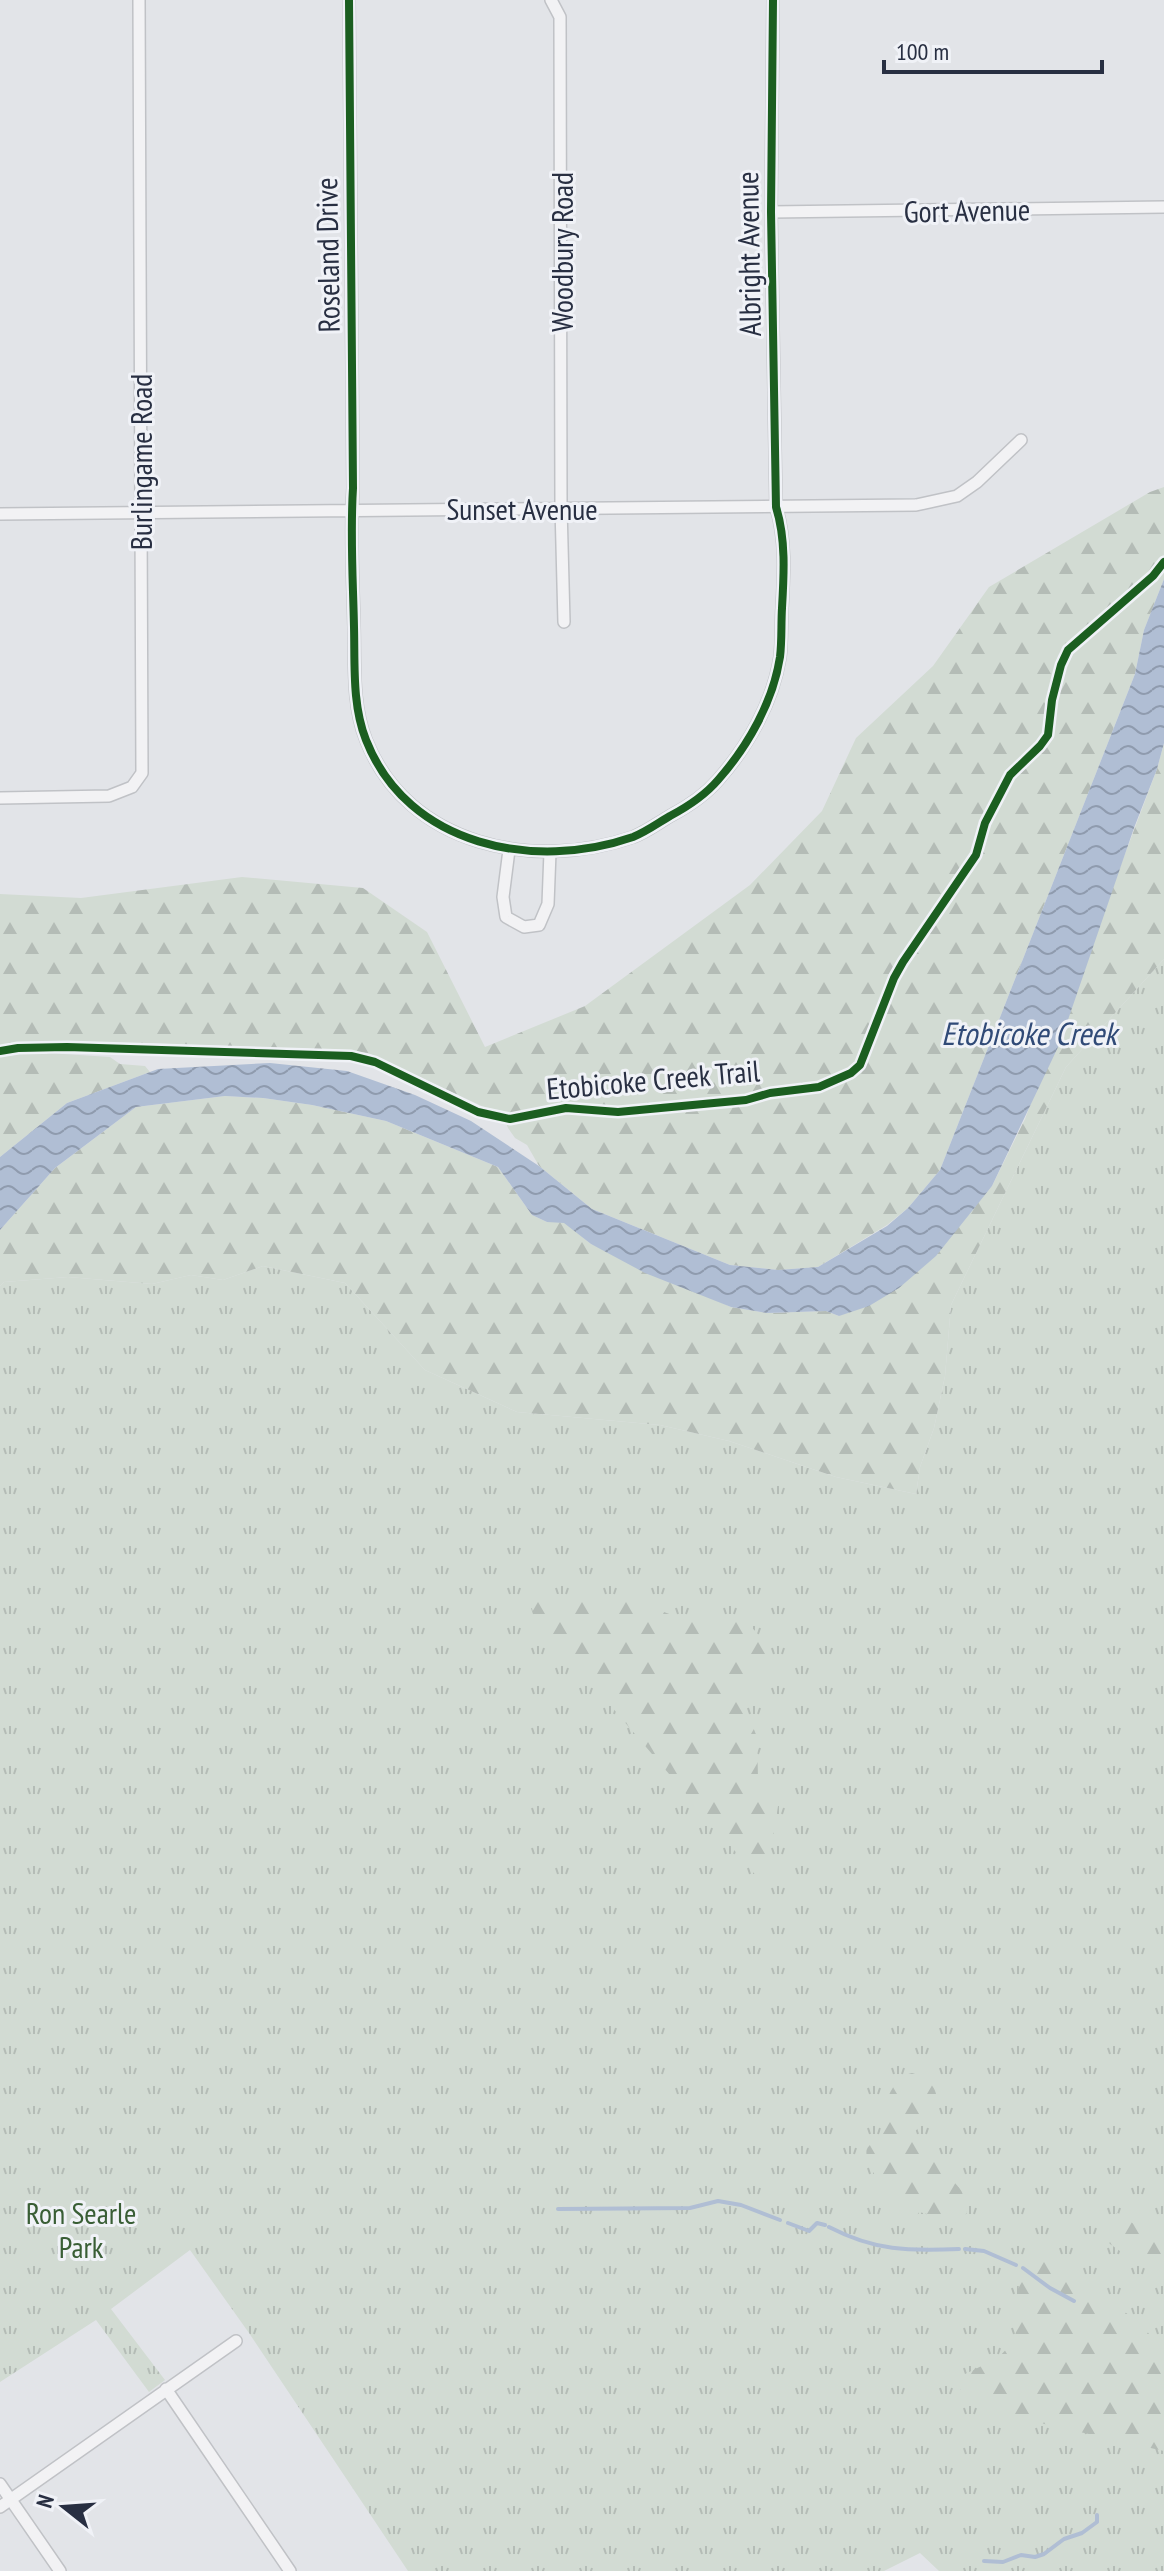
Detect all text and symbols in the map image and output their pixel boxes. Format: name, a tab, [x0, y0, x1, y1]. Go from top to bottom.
scale bar	[884, 24, 1102, 74]
text: 100 m	[896, 36, 949, 67]
street label: Albright Avenue	[727, 171, 769, 337]
street label: Woodbury Road	[542, 172, 581, 332]
street label: Roseland Drive	[306, 177, 348, 333]
street label: Gort Avenue	[903, 189, 1031, 231]
street label: Burlingame Road	[121, 374, 160, 550]
street label: Sunset Avenue	[446, 489, 598, 528]
water label: Etobicoke Creek	[941, 1012, 1120, 1054]
street label: Etobicoke Creek Trail	[545, 1050, 761, 1108]
park label: Ron Searle Park	[26, 2193, 136, 2266]
north arrow	[24, 2467, 104, 2547]
text: N	[30, 2491, 60, 2511]

